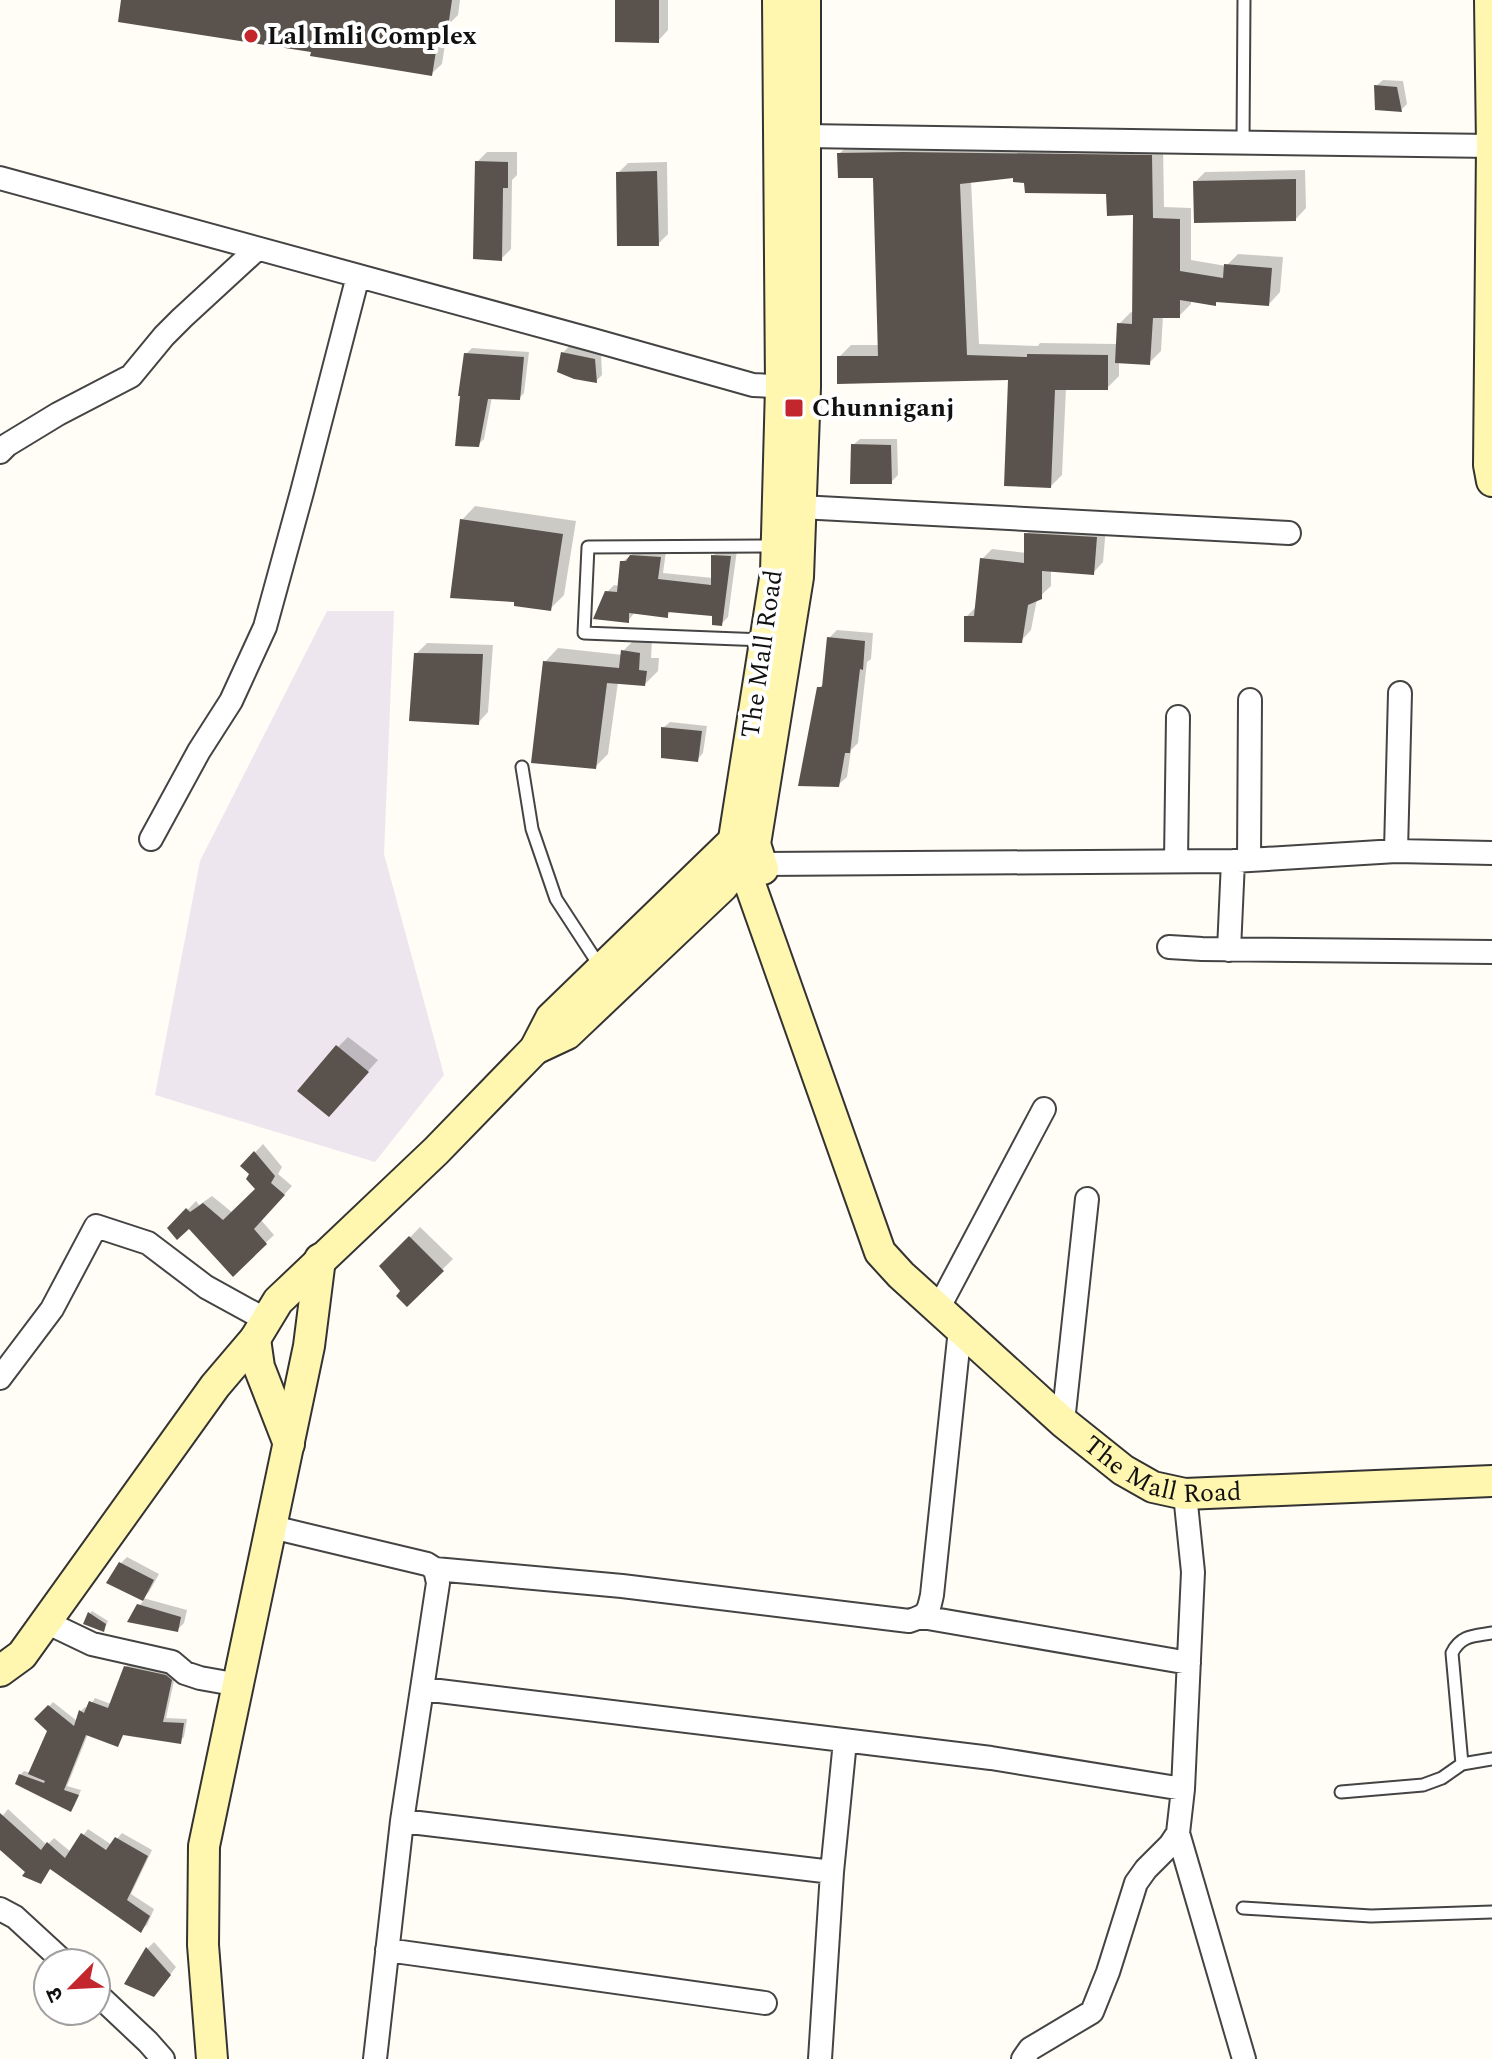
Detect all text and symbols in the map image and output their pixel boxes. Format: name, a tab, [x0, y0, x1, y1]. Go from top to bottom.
place label: Lal Imli Complex	[267, 16, 477, 56]
marker: Lal Imli Complex	[242, 27, 260, 45]
place label: Chunniganj	[812, 388, 955, 428]
marker: Chunniganj	[783, 397, 805, 419]
street label: The Mall Road	[730, 567, 794, 741]
street label: The Mall Road	[1075, 1426, 1242, 1514]
north arrow	[32, 1947, 112, 2027]
text: उ	[37, 1981, 73, 2007]

